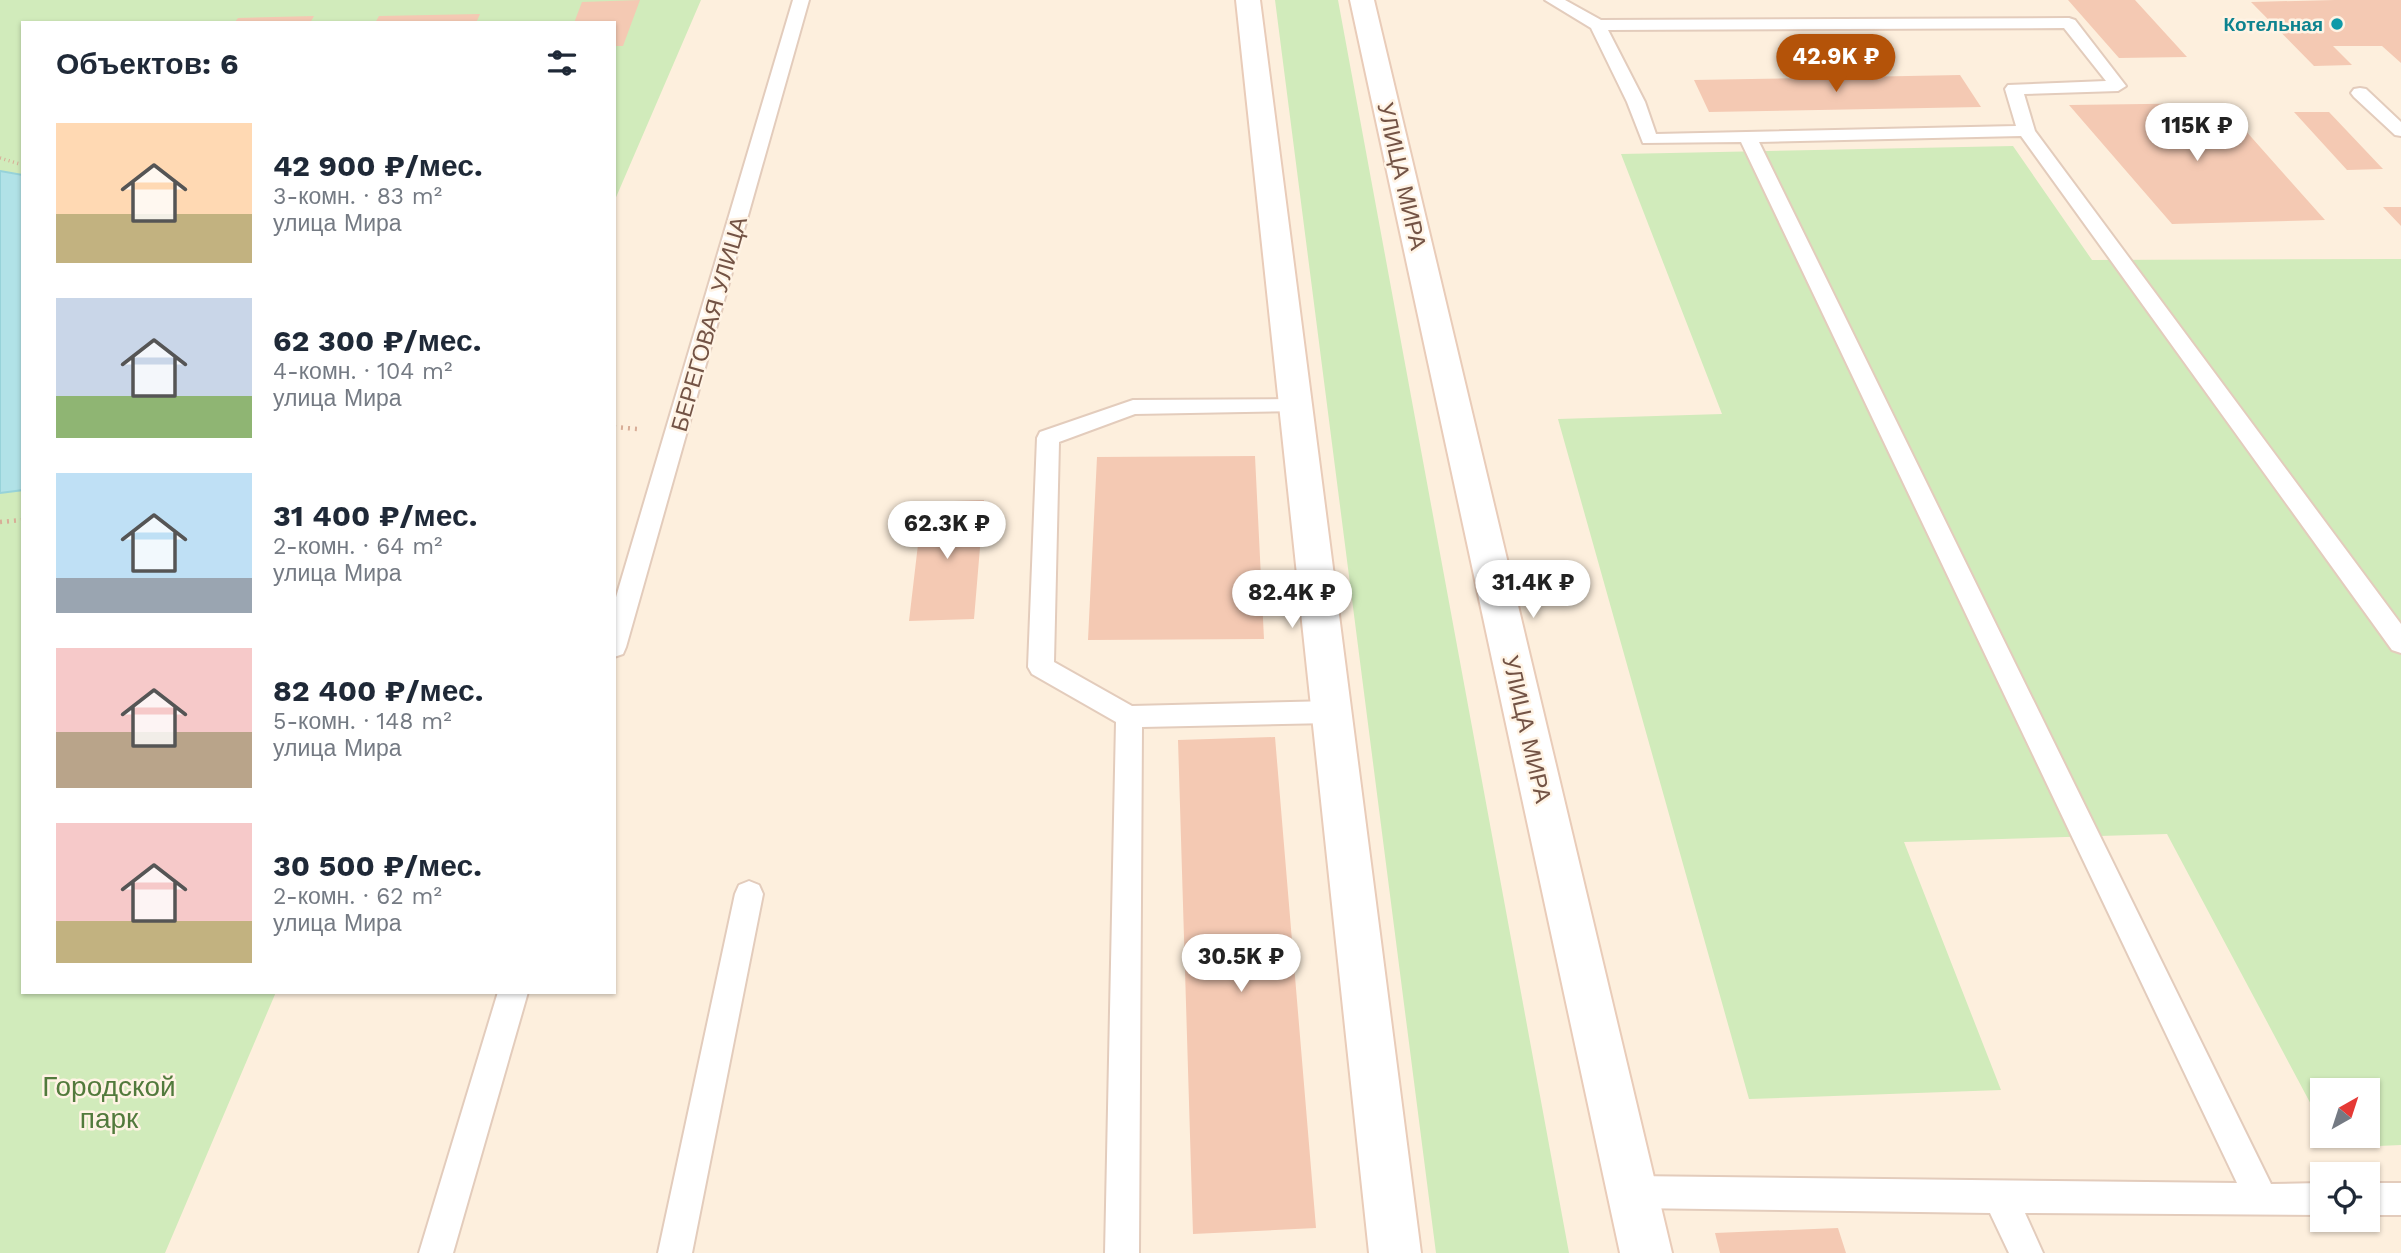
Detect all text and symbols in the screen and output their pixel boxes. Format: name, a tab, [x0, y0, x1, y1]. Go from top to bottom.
place label: Котельная	[2224, 13, 2323, 36]
marker: Котельная	[2329, 16, 2345, 32]
pin: 42.9K ₽	[1771, 34, 1901, 94]
text: 42.9K ₽	[1792, 43, 1880, 70]
icon: filters	[543, 44, 581, 82]
text: Объектов: 6	[56, 46, 239, 81]
street label: УЛИЦА МИРА	[1371, 100, 1432, 253]
pin: 115K ₽	[2140, 104, 2254, 163]
text: 115K ₽	[2161, 112, 2233, 139]
text: 42 900 ₽/мес.	[273, 148, 483, 183]
icon: home	[112, 151, 196, 235]
text: 3-комн. · 83 m²	[273, 183, 442, 210]
text: улица Мира	[273, 210, 402, 237]
street label: БЕРЕГОВАЯ УЛИЦА	[666, 213, 753, 435]
text: 62 300 ₽/мес.	[273, 323, 482, 358]
icon: home	[112, 326, 196, 410]
text: 4-комн. · 104 m²	[273, 358, 452, 385]
text: улица Мира	[273, 385, 402, 412]
text: 31 400 ₽/мес.	[273, 498, 477, 533]
icon: home	[112, 501, 196, 585]
pin: 62.3K ₽	[882, 502, 1012, 561]
text: 62.3K ₽	[904, 510, 990, 537]
text: 2-комн. · 64 m²	[273, 533, 443, 560]
text: улица Мира	[273, 560, 402, 587]
pin: 31.4K ₽	[1468, 560, 1598, 620]
text: 31.4K ₽	[1491, 569, 1575, 596]
pin: 82.4K ₽	[1227, 570, 1357, 630]
text: 82.4K ₽	[1248, 579, 1336, 606]
street label: УЛИЦА МИРА	[1496, 653, 1557, 806]
text: 82 400 ₽/мес.	[273, 673, 483, 708]
icon: home	[112, 676, 196, 760]
text: 5-комн. · 148 m²	[273, 708, 452, 735]
text: улица Мира	[273, 735, 402, 762]
text: 30 500 ₽/мес.	[273, 848, 482, 883]
icon: home	[112, 851, 196, 935]
text: 2-комн. · 62 m²	[273, 883, 442, 910]
text: улица Мира	[273, 910, 402, 937]
pin: 30.5K ₽	[1176, 934, 1306, 994]
text: 30.5K ₽	[1198, 943, 1284, 970]
park label: Городской парк	[42, 1070, 176, 1135]
north arrow	[2310, 1078, 2380, 1148]
map controls	[2310, 1078, 2380, 1232]
button: locate	[2310, 1162, 2380, 1232]

